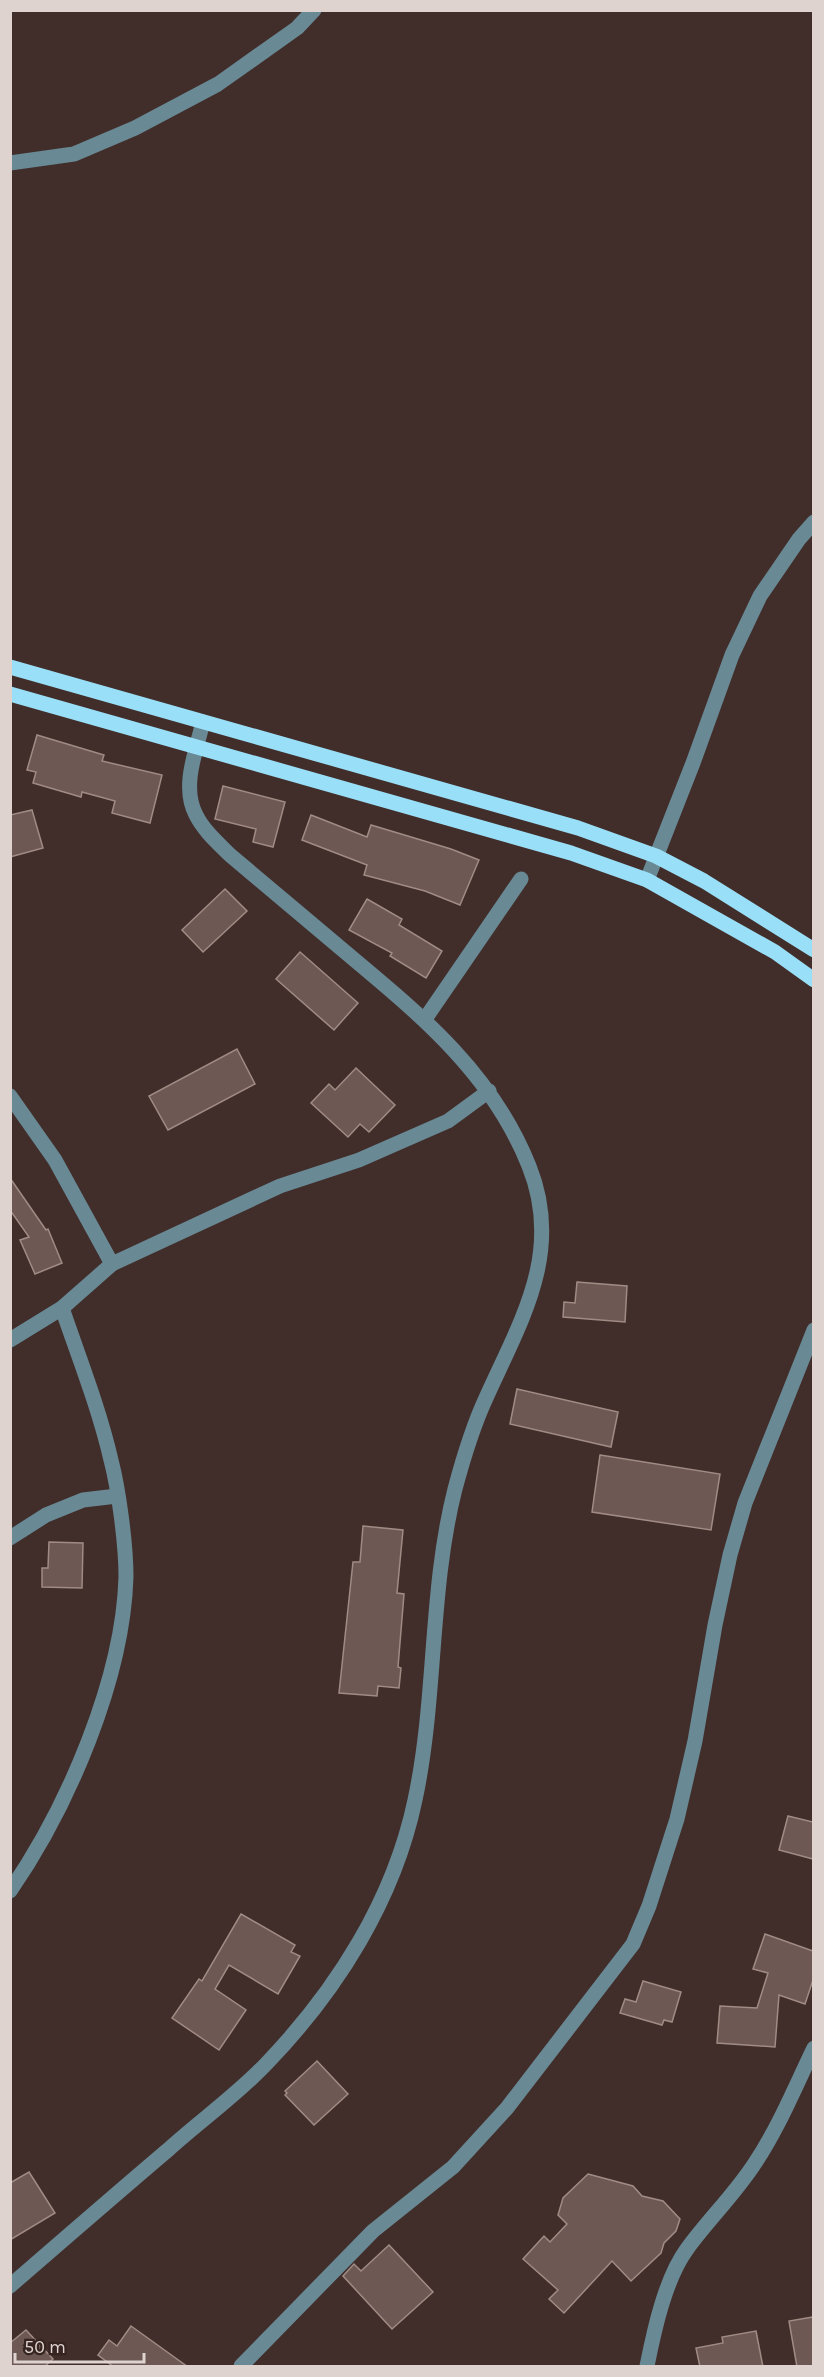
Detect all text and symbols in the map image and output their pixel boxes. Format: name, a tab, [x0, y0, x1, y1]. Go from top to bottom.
scale bar	[15, 2326, 144, 2364]
text: 50 m	[24, 2336, 66, 2358]

